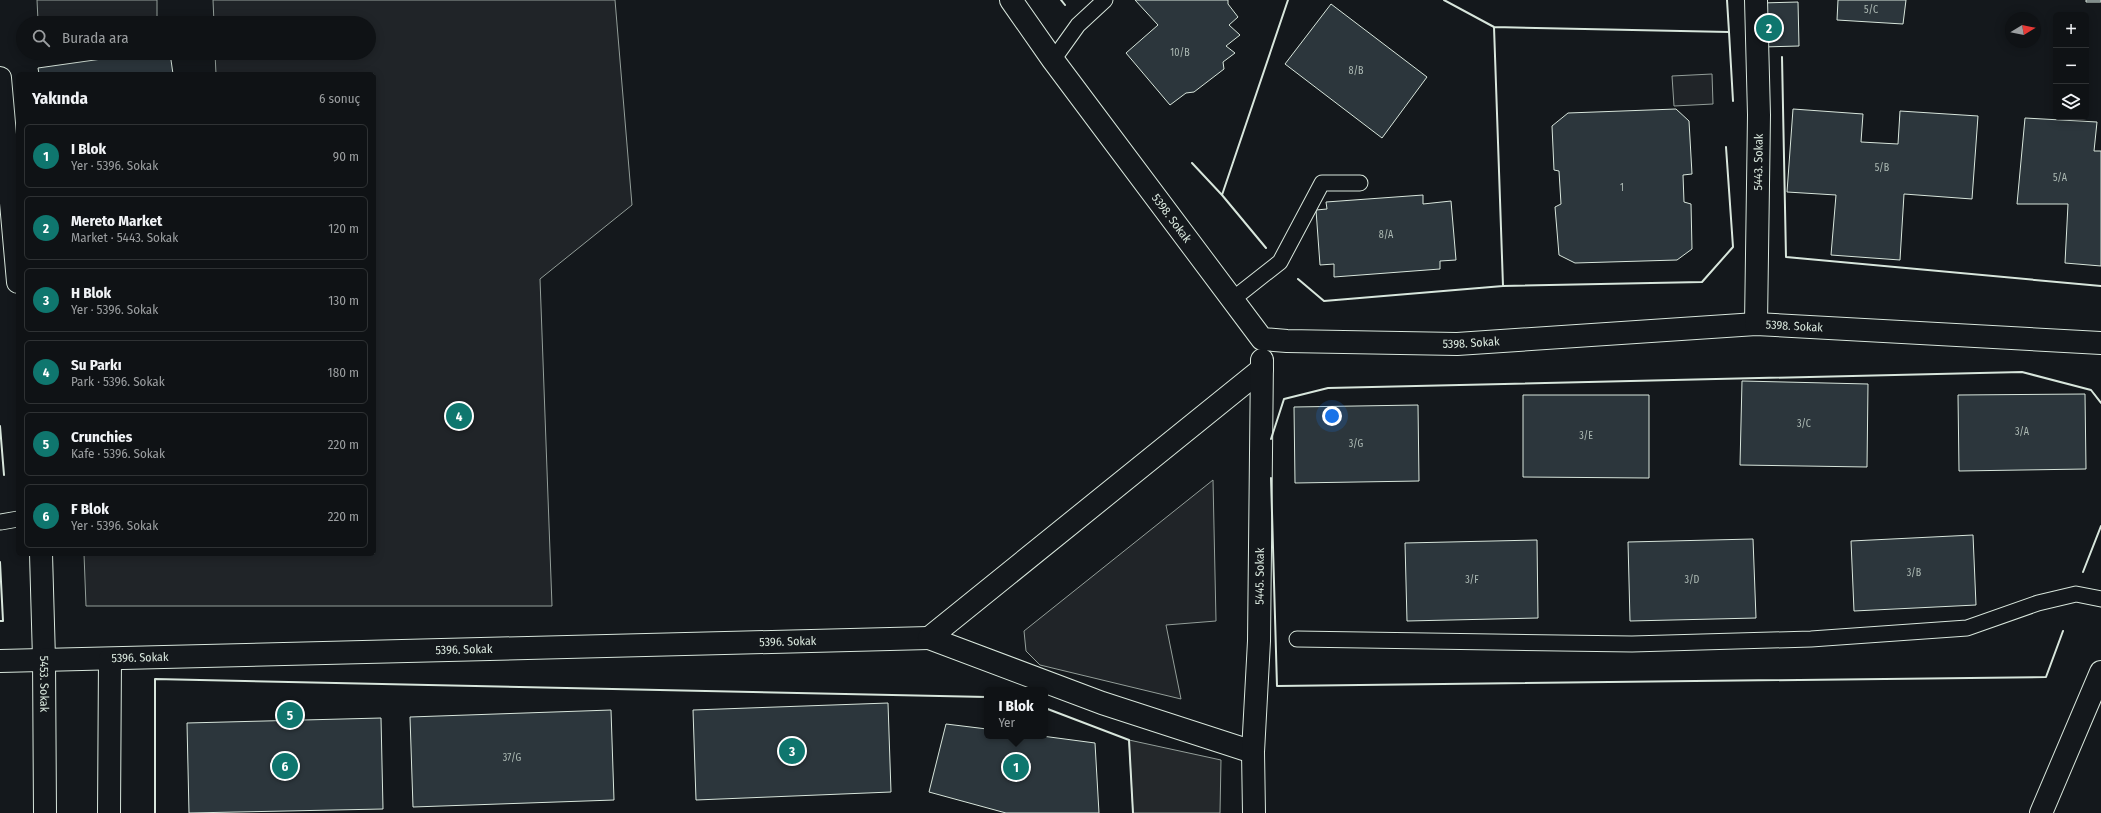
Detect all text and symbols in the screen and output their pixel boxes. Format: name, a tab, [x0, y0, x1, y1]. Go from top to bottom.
house number: 5/C	[1864, 4, 1878, 16]
north arrow	[2005, 12, 2041, 48]
map controls	[2053, 12, 2089, 120]
button: +	[2053, 12, 2089, 48]
pin: 2	[1756, 13, 1782, 43]
search box	[16, 16, 376, 60]
icon: search	[30, 27, 52, 49]
text: Burada ara	[62, 29, 129, 47]
house number: 10/B	[1170, 47, 1190, 59]
button: −	[2053, 48, 2089, 84]
house number: 8/B	[1348, 65, 1364, 77]
button: layers	[2053, 84, 2089, 120]
text: Yakında	[32, 88, 88, 109]
text: 6 sonuç	[319, 91, 360, 106]
street label: 5443. Sokak	[1751, 133, 1766, 191]
text: I Blok	[71, 140, 106, 158]
text: 1	[43, 149, 49, 164]
text: 90 m	[333, 149, 359, 164]
text: Yer · 5396. Sokak	[71, 158, 158, 173]
house number: 5/B	[1875, 162, 1890, 174]
house number: 5/A	[2053, 172, 2068, 184]
house number: 1	[1620, 182, 1624, 194]
street label: 5398. Sokak	[1149, 191, 1195, 246]
text: Mereto Market	[71, 212, 162, 230]
text: 2	[43, 221, 49, 236]
text: 120 m	[328, 221, 359, 236]
house number: 8/A	[1379, 229, 1394, 241]
text: Market · 5443. Sokak	[71, 230, 178, 245]
text: H Blok	[71, 284, 111, 302]
text: 3	[43, 293, 49, 308]
text: 130 m	[328, 293, 359, 308]
text: Yer · 5396. Sokak	[71, 302, 158, 317]
street label: 5398. Sokak	[1765, 318, 1824, 335]
street label: 5398. Sokak	[1442, 334, 1500, 351]
text: Su Parkı	[71, 356, 122, 374]
text: 4	[43, 365, 49, 380]
text: 180 m	[328, 365, 359, 380]
text: Park · 5396. Sokak	[71, 374, 165, 389]
pin: 4	[446, 401, 472, 431]
your location	[1322, 406, 1342, 426]
house number: 3/C	[1797, 418, 1811, 430]
house number: 3/A	[2015, 426, 2030, 438]
text: Crunchies	[71, 428, 132, 446]
house number: 3/E	[1579, 430, 1593, 442]
text: 5	[43, 437, 49, 452]
text: 220 m	[328, 437, 359, 452]
house number: 3/G	[1349, 438, 1364, 450]
text: Kafe · 5396. Sokak	[71, 446, 165, 461]
text: F Blok	[71, 500, 109, 518]
text: 6	[43, 509, 49, 524]
text: 220 m	[328, 509, 359, 524]
text: Yer · 5396. Sokak	[71, 518, 158, 533]
street label: 5445. Sokak	[1252, 547, 1267, 605]
house number: 3/B	[1907, 567, 1922, 579]
house number: 3/F	[1465, 574, 1479, 586]
house number: 3/D	[1685, 574, 1700, 586]
street label: 5396. Sokak	[759, 634, 817, 649]
street label: 5396. Sokak	[435, 642, 493, 657]
street label: 5396. Sokak	[111, 650, 169, 665]
street label: 5453. Sokak	[37, 655, 51, 713]
popup	[984, 687, 1048, 739]
text: I Blok	[998, 697, 1034, 715]
pin: 5	[277, 700, 303, 730]
text: Yer	[998, 715, 1015, 730]
pin: 3	[779, 736, 805, 766]
pin: 6	[272, 751, 298, 781]
house number: 37/G	[503, 752, 521, 764]
pin: 1	[1003, 752, 1029, 782]

